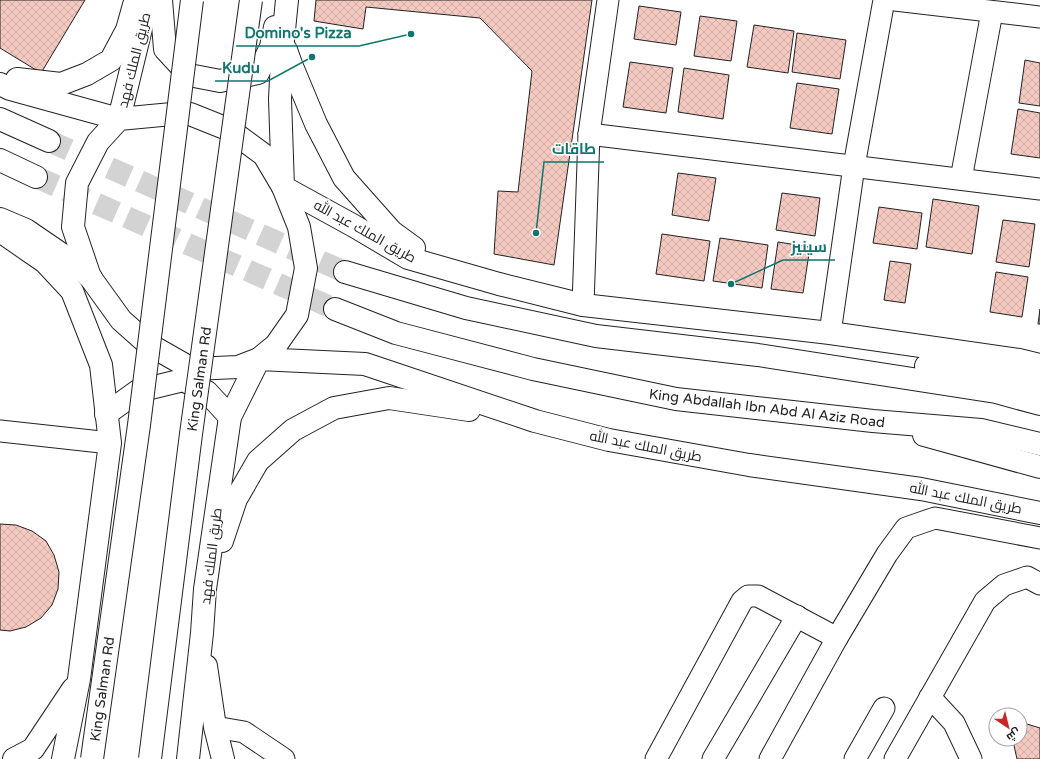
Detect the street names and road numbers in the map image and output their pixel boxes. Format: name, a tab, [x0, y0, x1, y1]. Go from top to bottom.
street label: طريق الملك فهد	[114, 11, 155, 109]
street label: طريق الملك عبد الله	[311, 195, 419, 267]
street label: King Salman Rd	[184, 326, 215, 433]
street label: King Abdallah Ibn Abd Al Aziz Road	[648, 386, 886, 431]
street label: طريق الملك عبد الله	[588, 426, 704, 466]
street label: طريق الملك عبد الله	[908, 478, 1024, 518]
street label: طريق الملك فهد	[197, 507, 226, 605]
street label: King Salman Rd	[87, 636, 118, 743]

